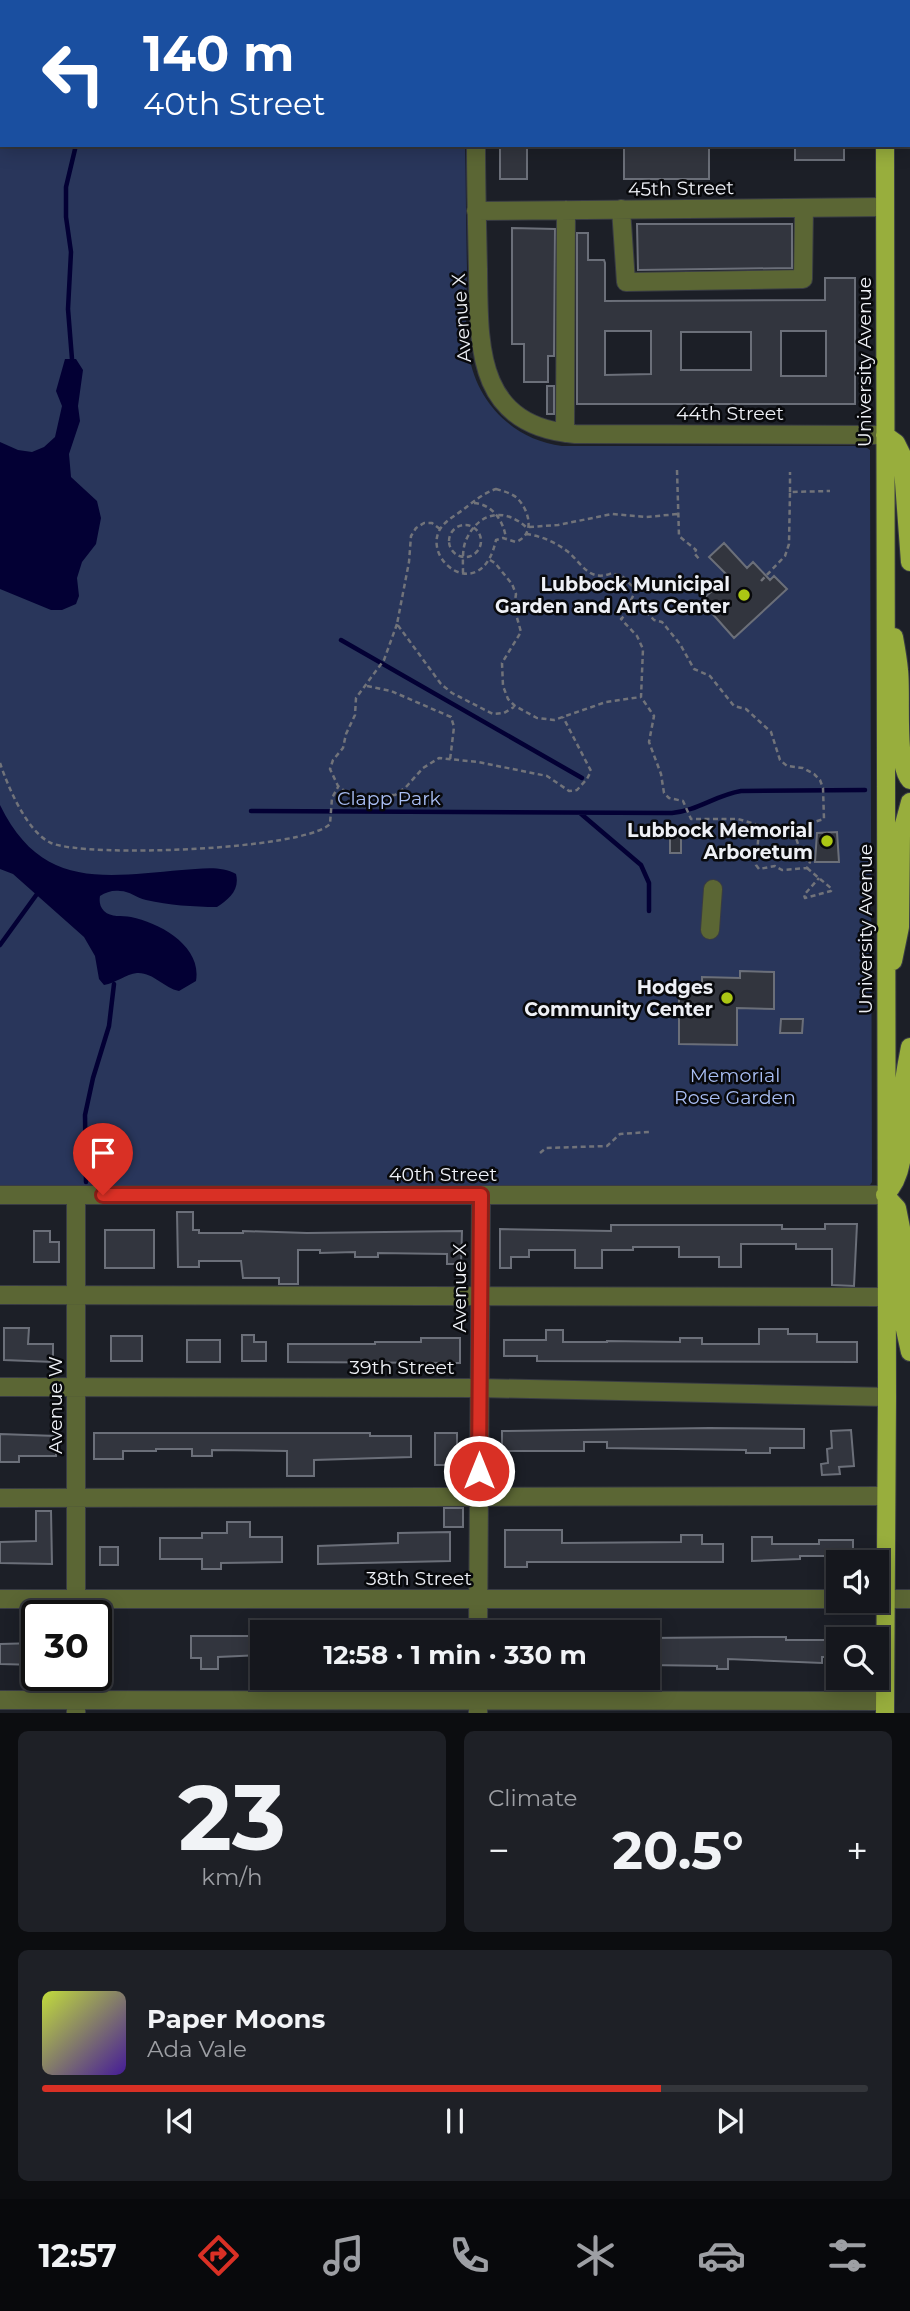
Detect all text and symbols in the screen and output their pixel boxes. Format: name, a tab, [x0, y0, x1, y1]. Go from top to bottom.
text: 140 m	[143, 24, 295, 83]
icon: left	[28, 28, 119, 119]
text: 40th Street	[143, 84, 325, 123]
street label: 45th Street	[628, 176, 735, 201]
street label: Avenue X	[447, 272, 476, 363]
street label: University Avenue	[853, 277, 876, 447]
street label: 44th Street	[676, 402, 784, 425]
place label: Lubbock Municipal Garden and Arts Center	[495, 573, 730, 618]
marker: Lubbock Municipal Garden and Arts Center	[736, 587, 752, 603]
park label: Clapp Park	[337, 787, 442, 810]
place label: Lubbock Memorial Arboretum	[627, 819, 813, 864]
marker: Lubbock Memorial Arboretum	[819, 833, 835, 849]
street label: University Avenue	[854, 844, 877, 1014]
place label: Hodges Community Center	[524, 976, 713, 1021]
marker: Hodges Community Center	[719, 990, 735, 1006]
park label: Memorial Rose Garden	[674, 1064, 796, 1109]
pin	[73, 1123, 133, 1195]
icon: arrive	[84, 1134, 122, 1172]
street label: 40th Street	[389, 1163, 497, 1186]
street label: Avenue X	[448, 1243, 471, 1333]
street label: Avenue W	[44, 1356, 67, 1454]
street label: 39th Street	[349, 1356, 455, 1379]
position arrow	[442, 1434, 516, 1508]
map controls	[826, 1550, 889, 1690]
button: sound	[826, 1550, 889, 1613]
street label: 38th Street	[366, 1567, 472, 1590]
speed limit sign: 30	[21, 1600, 112, 1691]
button: search	[826, 1627, 889, 1690]
text: 12:58 · 1 min · 330 m	[323, 1639, 587, 1671]
text: 23	[178, 1762, 286, 1873]
text: Climate	[488, 1784, 577, 1812]
text: 20.5°	[612, 1819, 744, 1882]
text: −	[488, 1827, 510, 1874]
text: +	[846, 1827, 868, 1874]
text: km/h	[201, 1863, 263, 1891]
text: Paper Moons	[147, 2003, 325, 2035]
text: Ada Vale	[147, 2035, 247, 2063]
icon: previous	[161, 2102, 199, 2140]
icon: pause	[436, 2102, 474, 2140]
icon: next	[711, 2102, 749, 2140]
icon: directions	[194, 2231, 243, 2280]
icon: music	[319, 2231, 368, 2280]
icon: phone	[445, 2231, 494, 2280]
icon: climate	[571, 2231, 620, 2280]
icon: car	[697, 2231, 746, 2280]
icon: filters	[823, 2231, 872, 2280]
text: 12:57	[38, 2236, 117, 2275]

